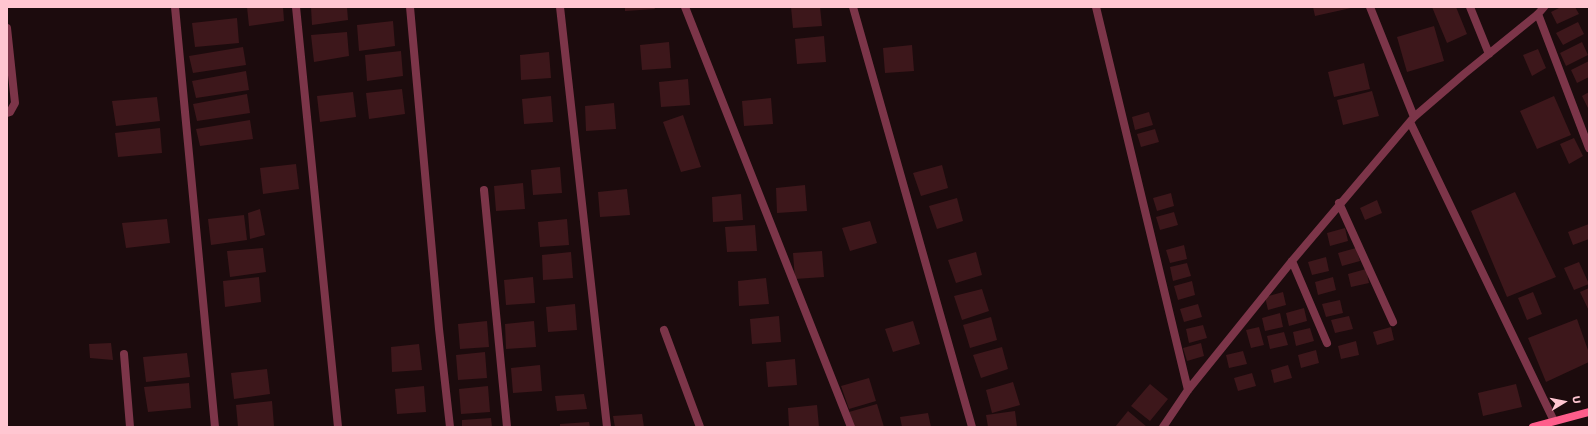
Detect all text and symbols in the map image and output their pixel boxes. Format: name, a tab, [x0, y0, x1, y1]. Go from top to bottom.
north arrow	[1544, 382, 1584, 422]
text: U	[1569, 395, 1583, 405]

